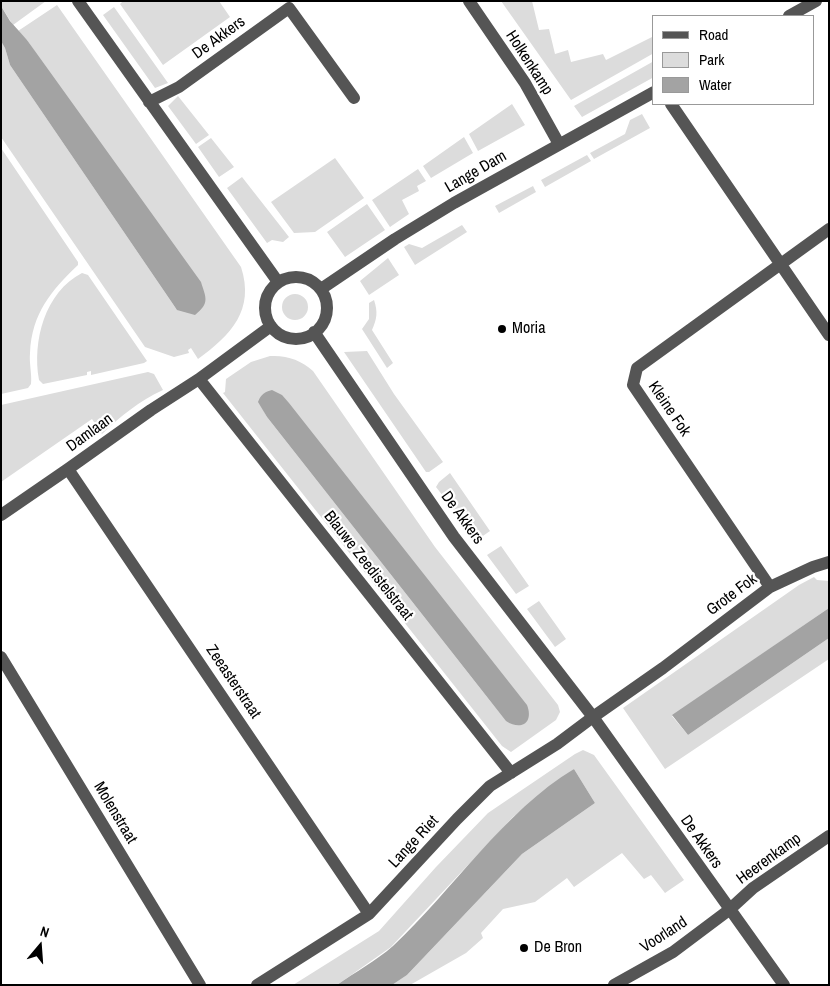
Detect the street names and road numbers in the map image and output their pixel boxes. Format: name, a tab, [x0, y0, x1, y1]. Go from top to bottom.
street label: De Akkers	[189, 12, 249, 64]
street label: Holkenkamp	[501, 27, 557, 99]
street label: Lange Dam	[442, 147, 510, 197]
street label: Kleine Fok	[644, 378, 694, 440]
street label: Damlaan	[63, 410, 117, 456]
street label: De Akkers	[436, 488, 488, 548]
street label: Blauwe Zeedistelstraat	[319, 508, 417, 624]
street label: Grote Fok	[703, 570, 761, 620]
street label: Zeeasterstraat	[201, 642, 265, 722]
street label: Molenstraat	[89, 779, 141, 847]
street label: Lange Riet	[385, 812, 443, 872]
street label: De Akkers	[676, 812, 726, 872]
street label: Heerenkamp	[733, 829, 805, 889]
street label: Voorland	[637, 913, 691, 957]

